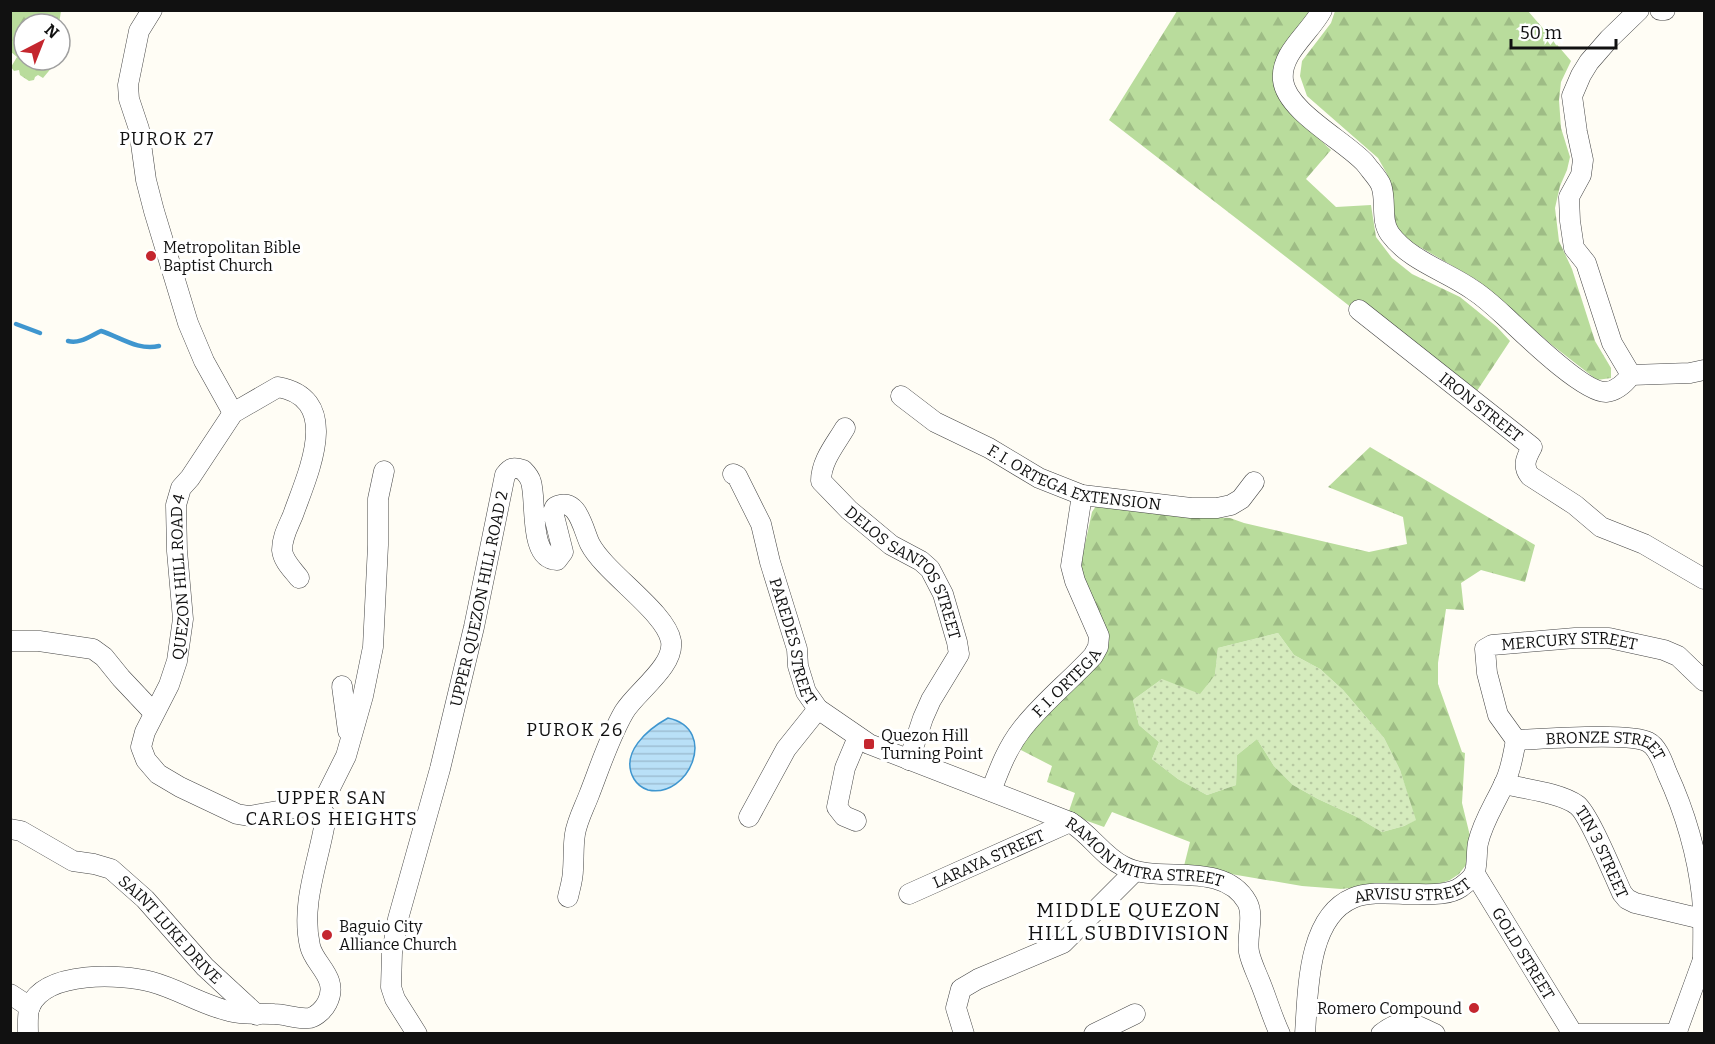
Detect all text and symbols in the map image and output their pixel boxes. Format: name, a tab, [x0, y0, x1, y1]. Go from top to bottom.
north arrow	[12, 12, 72, 72]
scale bar	[1511, 12, 1616, 50]
text: N	[41, 20, 63, 42]
text: 50 m	[1520, 22, 1562, 44]
district label: PUROK 27	[119, 128, 215, 150]
place label: Metropolitan Bible Baptist Church	[163, 238, 301, 275]
marker: Metropolitan Bible Baptist Church	[144, 249, 158, 263]
street label: IRON STREET	[1436, 368, 1526, 446]
street label: F. I. ORTEGA EXTENSION	[984, 440, 1162, 514]
street label: UPPER QUEZON HILL ROAD 2	[446, 489, 512, 709]
street label: QUEZON HILL ROAD 4	[167, 491, 193, 661]
street label: DELOS SANTOS STREET	[841, 502, 965, 641]
street label: PAREDES STREET	[766, 576, 821, 709]
street label: MERCURY STREET	[1500, 629, 1639, 654]
street label: F. I. ORTEGA	[1028, 645, 1106, 721]
district label: PUROK 26	[526, 719, 624, 741]
place label: Quezon Hill Turning Point	[881, 726, 983, 763]
street label: BRONZE STREET	[1545, 728, 1669, 763]
marker: Quezon Hill Turning Point	[862, 737, 876, 751]
district label: UPPER SAN CARLOS HEIGHTS	[246, 787, 418, 830]
street label: TIN 3 STREET	[1572, 802, 1632, 901]
street label: RAMON MITRA STREET	[1062, 813, 1226, 891]
street label: LARAYA STREET	[930, 826, 1047, 892]
street label: SAINT LUKE DRIVE	[115, 871, 226, 988]
street label: ARVISU STREET	[1352, 874, 1475, 907]
district label: MIDDLE QUEZON HILL SUBDIVISION	[1028, 898, 1230, 945]
street label: GOLD STREET	[1488, 904, 1559, 1003]
place label: Baguio City Alliance Church	[339, 917, 457, 954]
marker: Baguio City Alliance Church	[320, 928, 334, 942]
place label: Romero Compound	[1317, 999, 1463, 1018]
marker: Romero Compound	[1467, 1001, 1481, 1015]

